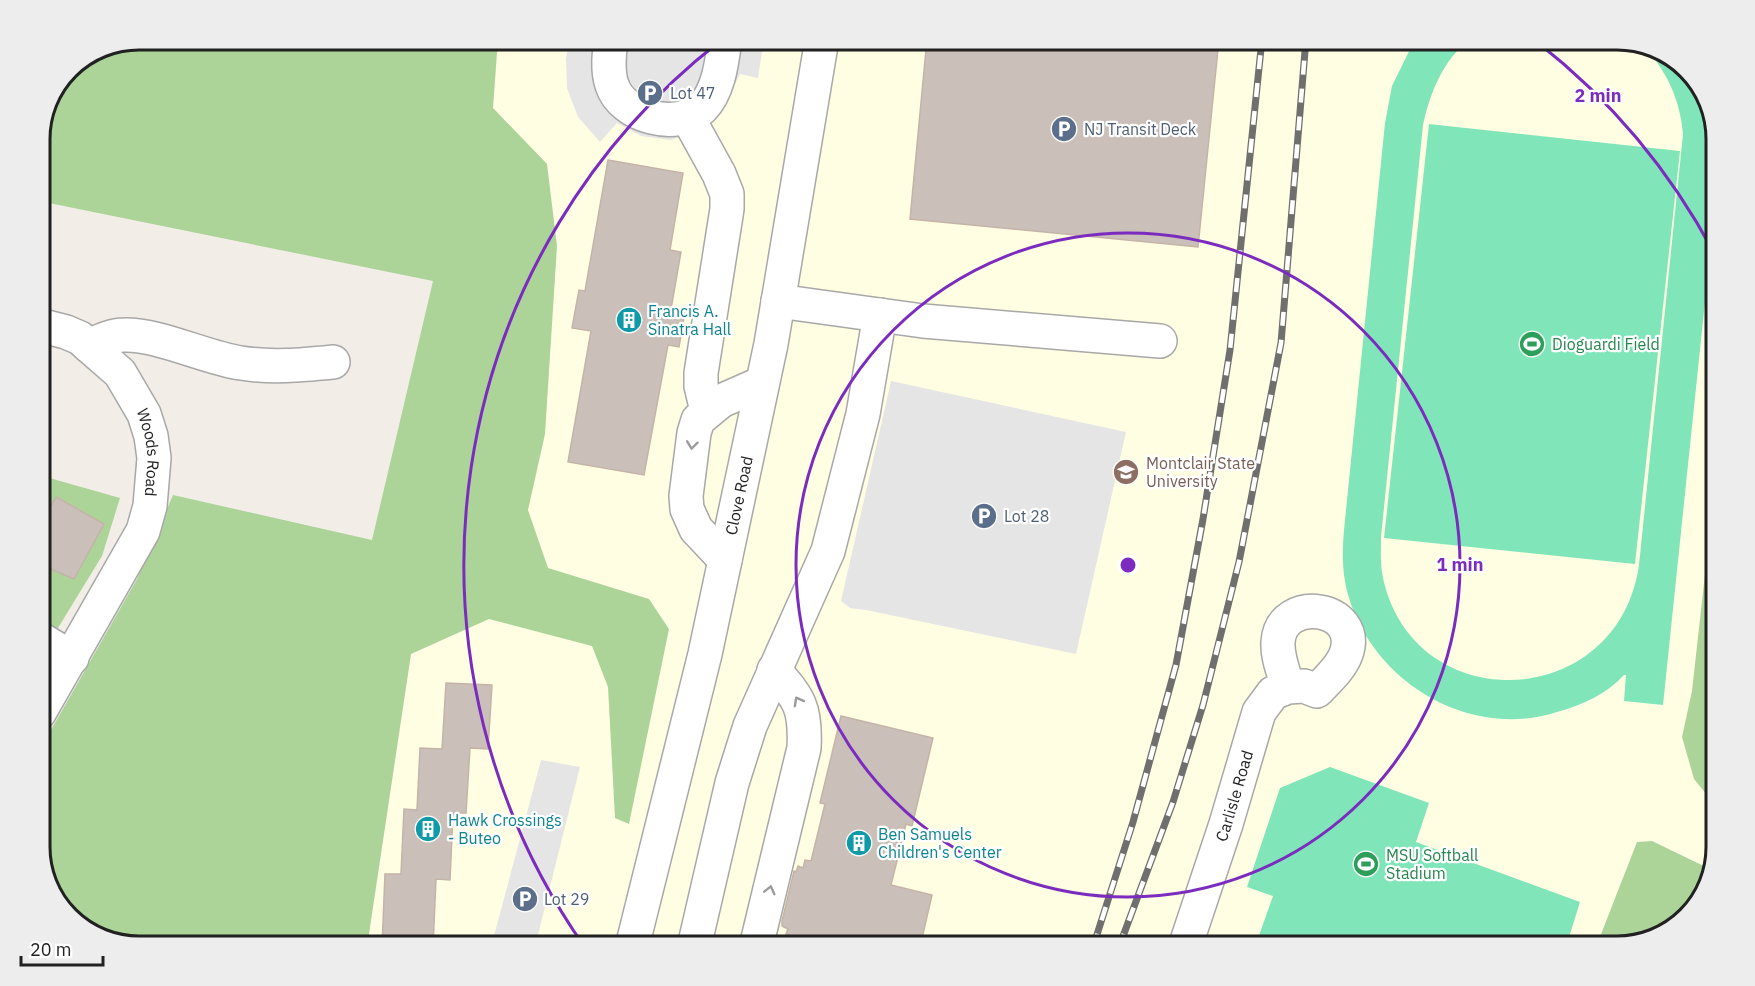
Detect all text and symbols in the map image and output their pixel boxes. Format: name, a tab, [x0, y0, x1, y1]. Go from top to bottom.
parking icon: Lot 47	[635, 78, 665, 108]
place label: Lot 47	[670, 83, 715, 103]
text: 2 min	[1574, 84, 1622, 107]
parking icon: NJ Transit Deck	[1049, 114, 1079, 144]
place label: NJ Transit Deck	[1084, 119, 1197, 139]
place label: Francis A. Sinatra Hall	[648, 301, 731, 339]
building icon: Francis A. Sinatra Hall	[614, 305, 644, 335]
sports icon: Dioguardi Field	[1517, 329, 1547, 359]
place label: Dioguardi Field	[1552, 334, 1660, 354]
street label: Woods Road	[133, 406, 164, 497]
one-way arrow	[687, 440, 699, 449]
place label: Montclair State University	[1146, 453, 1255, 491]
street label: Clove Road	[721, 454, 757, 537]
school or university icon: Montclair State University	[1111, 457, 1141, 487]
parking icon: Lot 28	[969, 501, 999, 531]
place label: Lot 28	[1004, 506, 1049, 526]
text: 1 min	[1436, 553, 1484, 576]
centre of rings	[1118, 555, 1138, 575]
one-way arrow	[794, 697, 805, 707]
street label: Carlisle Road	[1211, 748, 1257, 844]
place label: Hawk Crossings - Buteo	[448, 810, 562, 848]
building icon: Hawk Crossings - Buteo	[413, 814, 443, 844]
place label: Ben Samuels Children's Center	[878, 824, 1002, 862]
building icon: Ben Samuels Children's Center	[844, 828, 874, 858]
place label: MSU Softball Stadium	[1386, 845, 1478, 883]
sports icon: MSU Softball Stadium	[1351, 849, 1381, 879]
parking icon: Lot 29	[510, 884, 540, 914]
one-way arrow	[762, 885, 775, 895]
place label: Lot 29	[544, 889, 589, 909]
scale bar	[21, 929, 104, 967]
text: 20 m	[30, 938, 72, 961]

